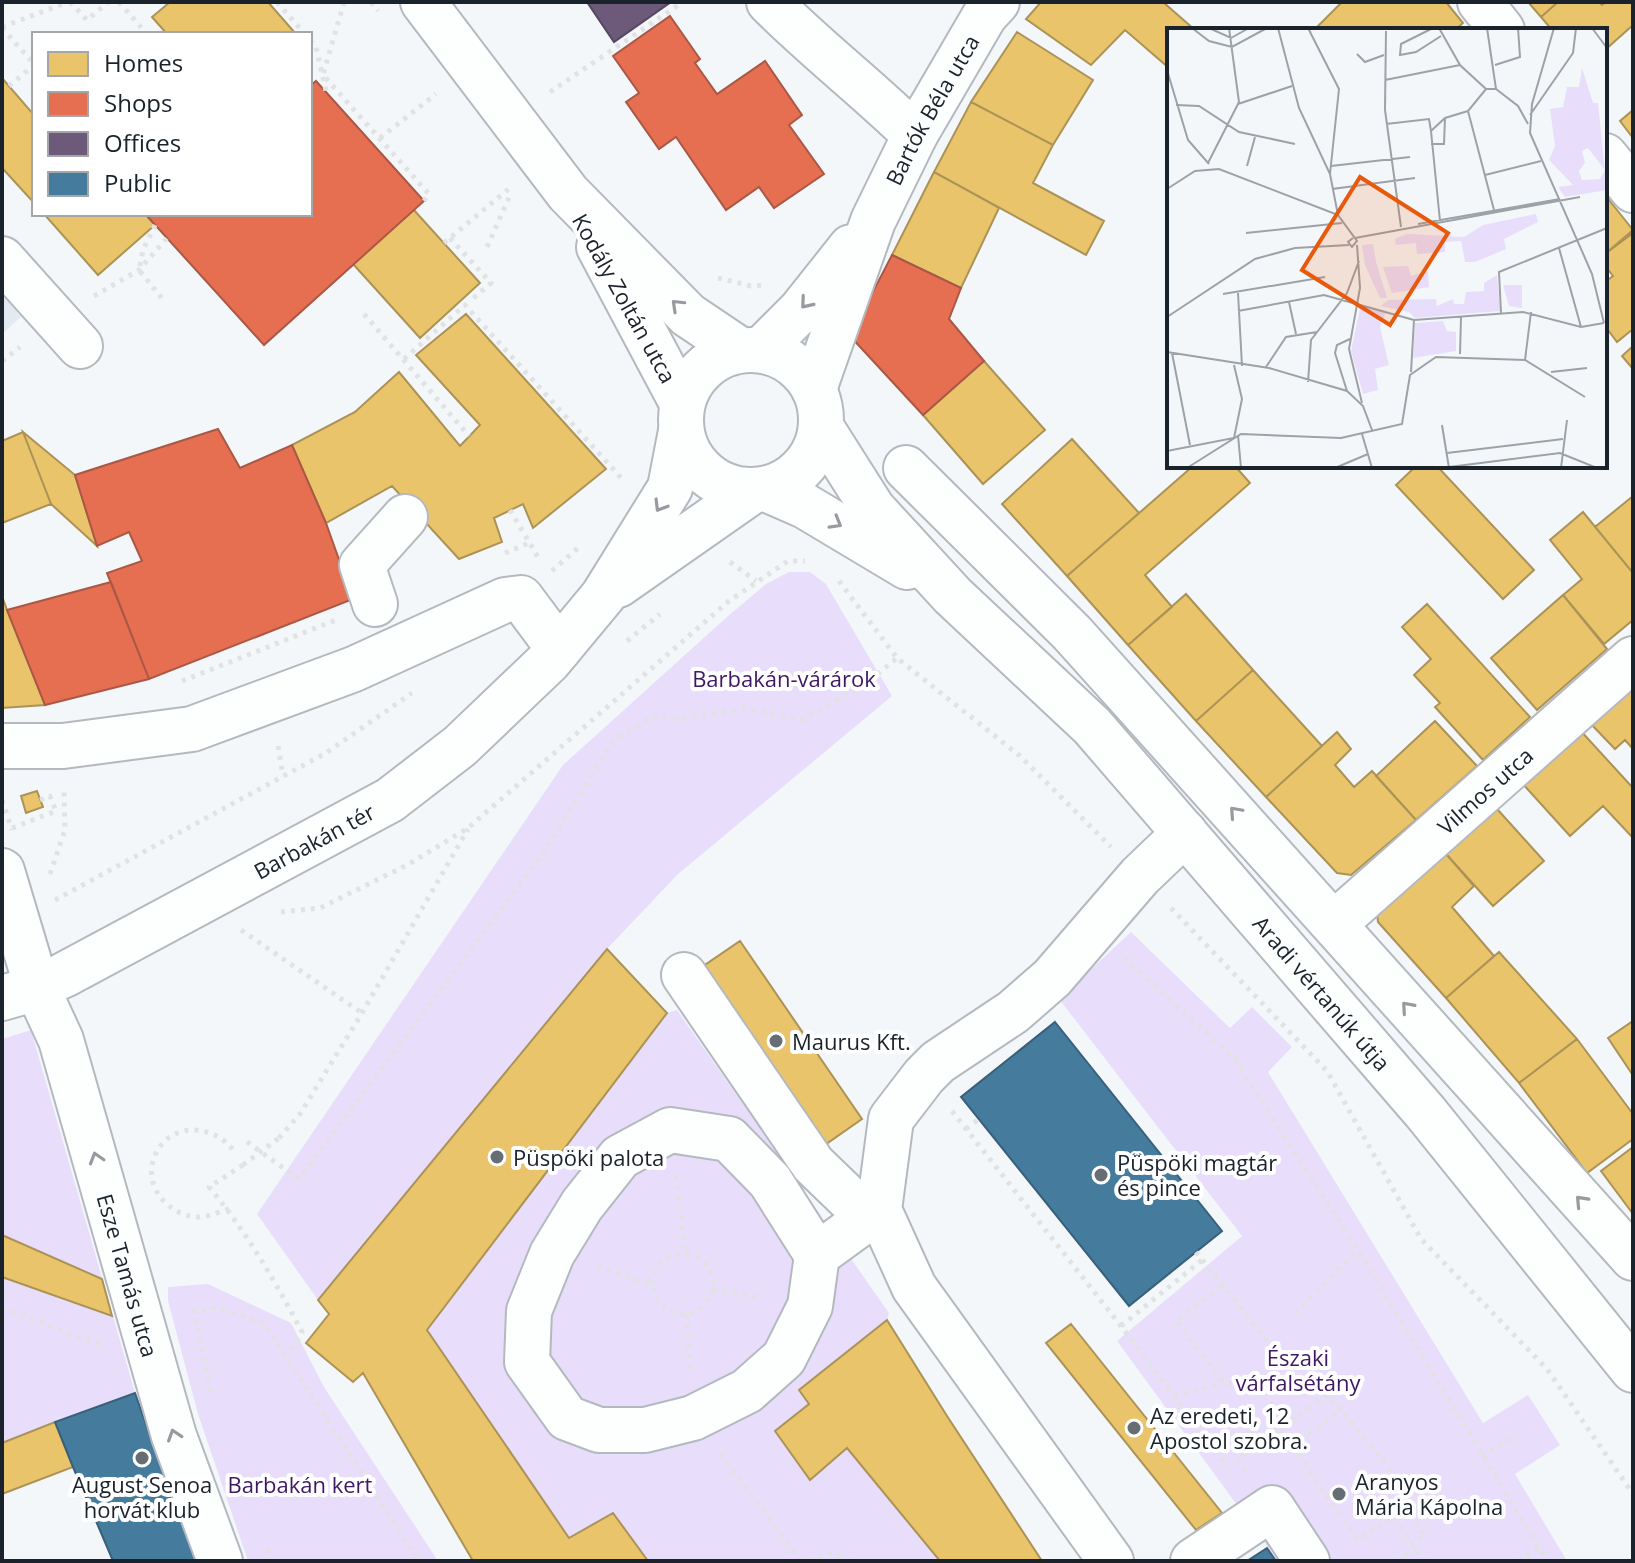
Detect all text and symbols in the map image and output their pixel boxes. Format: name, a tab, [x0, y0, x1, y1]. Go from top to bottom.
inset map	[1167, 28, 1607, 468]
street label: Bartók Béla utca	[878, 29, 986, 190]
legend	[32, 32, 312, 216]
text: Homes	[104, 46, 183, 79]
text: Shops	[104, 86, 172, 119]
text: Offices	[104, 126, 181, 159]
text: Public	[104, 166, 171, 199]
street label: Kodály Zoltán utca	[566, 208, 684, 388]
one-way arrow	[801, 293, 816, 308]
one-way arrow	[672, 299, 686, 314]
one-way arrow	[654, 497, 670, 512]
one-way arrow	[827, 513, 841, 529]
park label: Barbakán-várárok	[692, 663, 876, 693]
street label: Vilmos utca	[1431, 740, 1539, 841]
street label: Barbakán tér	[248, 796, 380, 886]
one-way arrow	[1230, 807, 1244, 822]
street label: Aradi vértanúk útja	[1247, 909, 1398, 1077]
one-way arrow	[1402, 1001, 1417, 1016]
place label: Maurus Kft.	[792, 1026, 911, 1056]
marker: Maurus Kft.	[767, 1032, 785, 1050]
place label: Püspöki palota	[513, 1142, 664, 1172]
place label: Püspöki magtár és pince	[1117, 1147, 1277, 1202]
marker: Püspöki palota	[488, 1148, 506, 1166]
one-way arrow	[89, 1152, 105, 1165]
marker: Püspöki magtár és pince	[1092, 1166, 1110, 1184]
street label: Esze Tamás utca	[91, 1190, 166, 1360]
one-way arrow	[1576, 1195, 1590, 1210]
park label: Északi várfalsétány	[1236, 1342, 1361, 1397]
place label: Az eredeti, 12 Apostol szobra.	[1150, 1400, 1308, 1455]
marker: Az eredeti, 12 Apostol szobra.	[1125, 1419, 1143, 1437]
one-way arrow	[167, 1429, 183, 1442]
marker: August Senoa horvát klub	[133, 1449, 151, 1467]
place label: Aranyos Mária Kápolna	[1355, 1466, 1503, 1521]
place label: August Senoa horvát klub	[72, 1469, 212, 1524]
park label: Barbakán kert	[228, 1469, 373, 1499]
marker: Aranyos Mária Kápolna	[1330, 1485, 1348, 1503]

